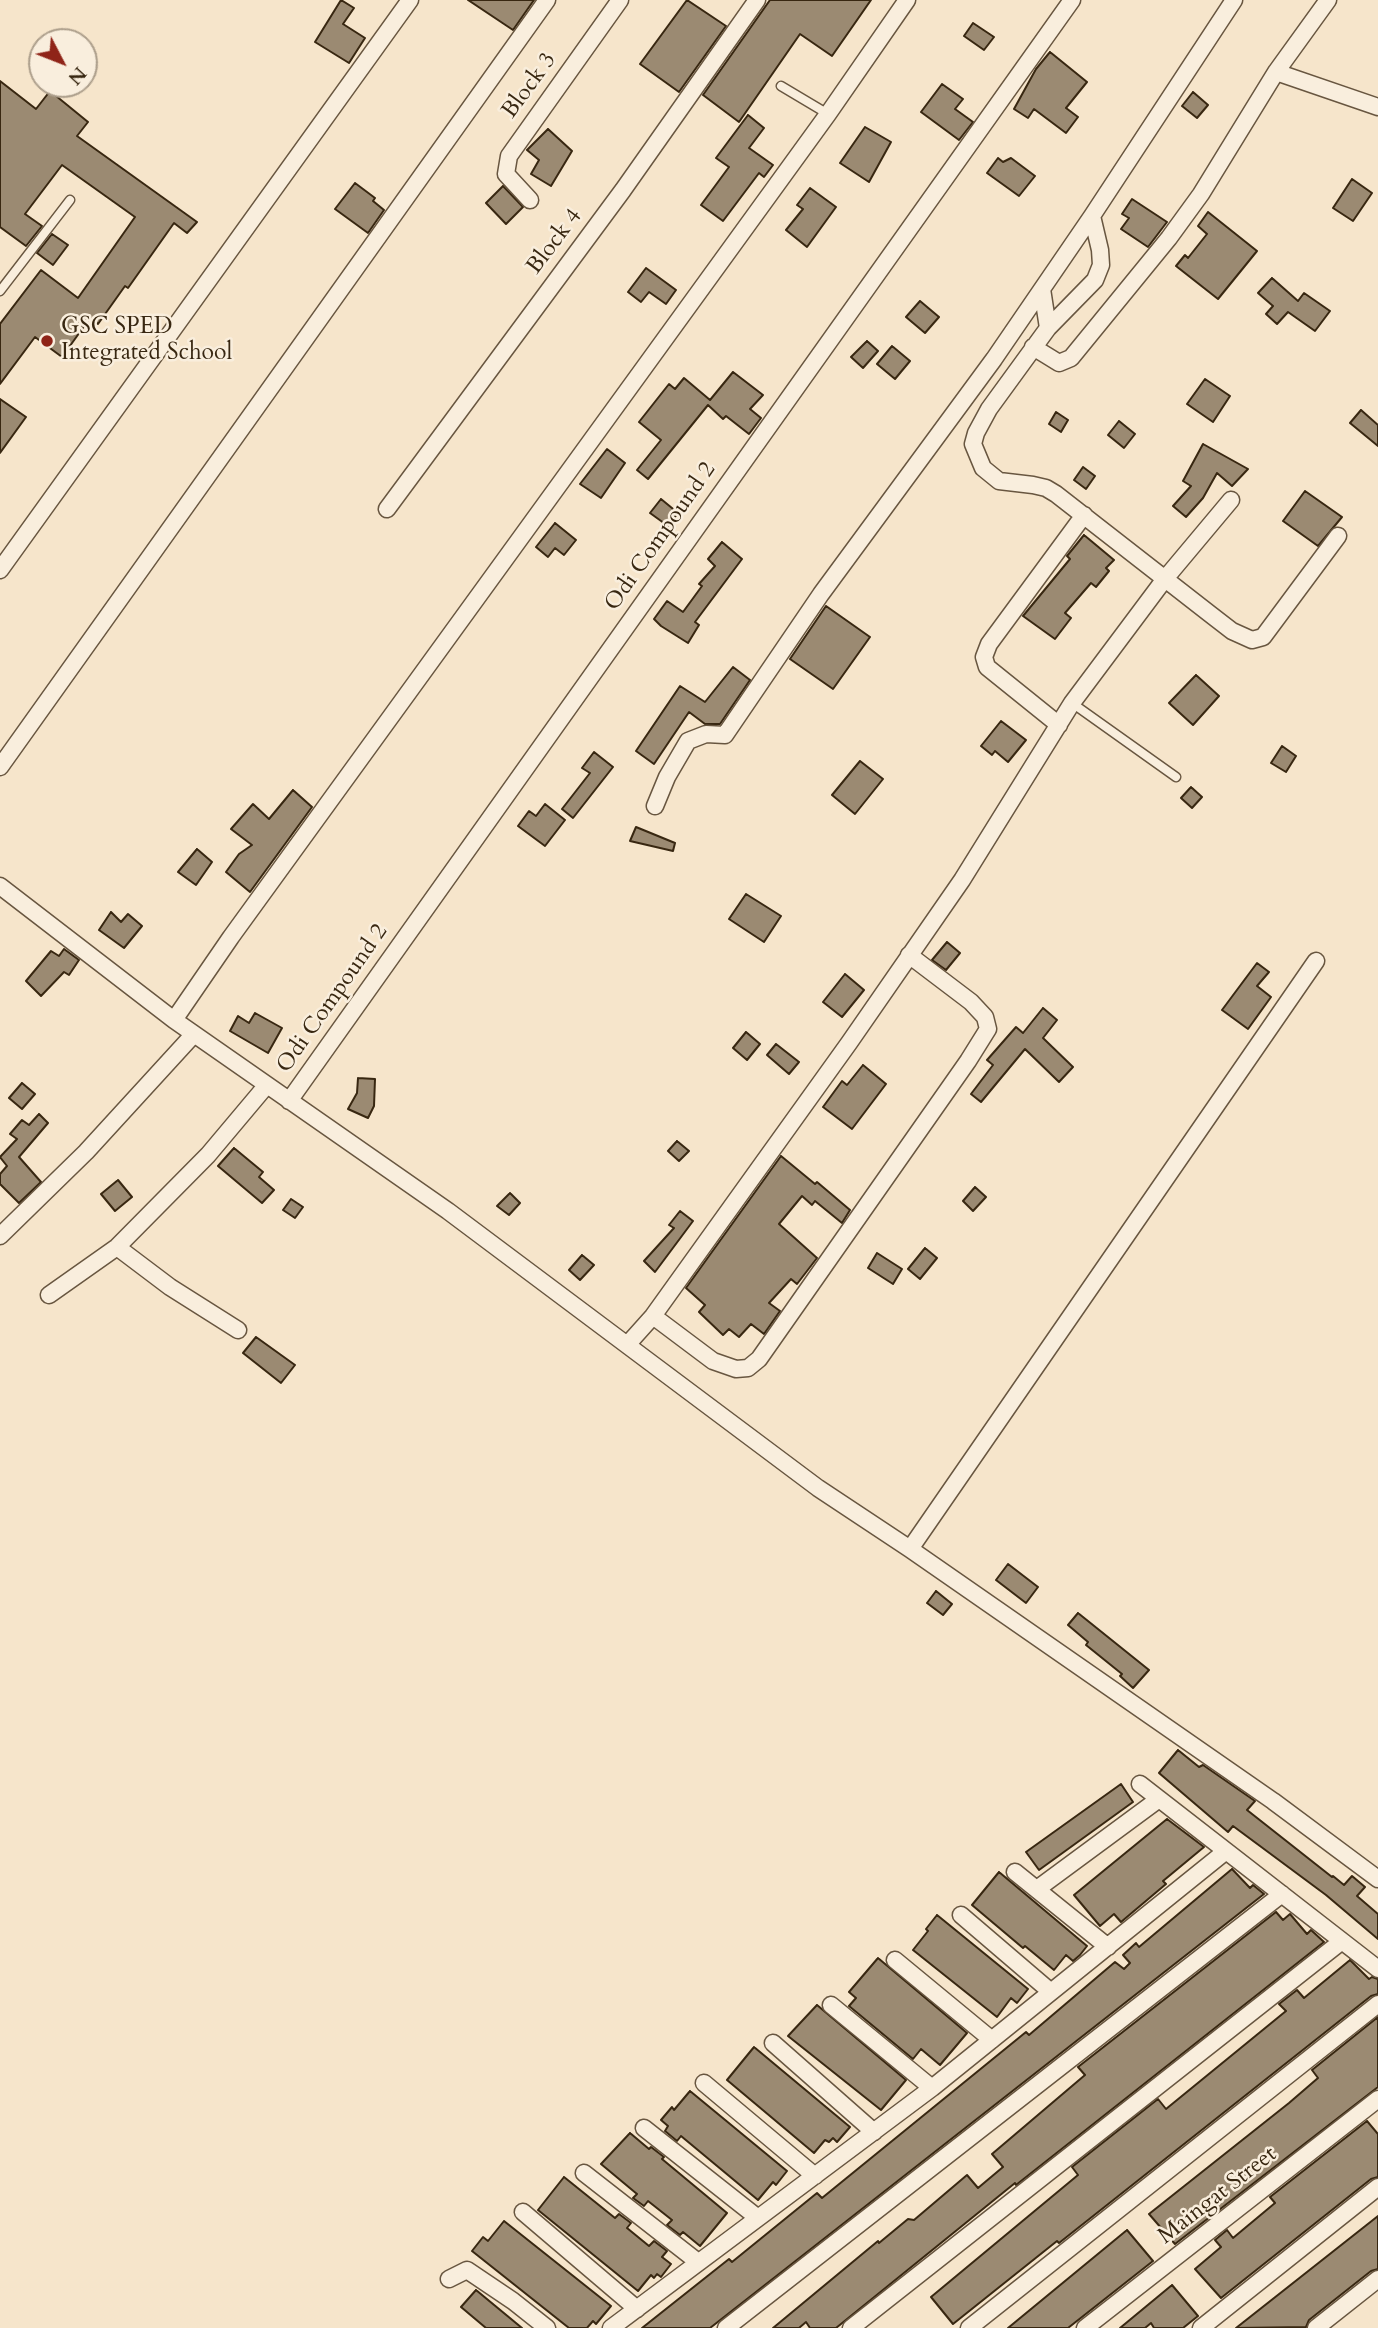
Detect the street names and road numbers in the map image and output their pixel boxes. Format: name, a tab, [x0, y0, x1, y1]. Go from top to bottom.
street label: Block 3	[497, 48, 563, 124]
street label: Block 4	[522, 204, 588, 280]
street label: Odi Compound 2	[600, 457, 722, 617]
street label: Odi Compound 2	[272, 919, 394, 1079]
street label: Maingat Street	[1153, 2141, 1283, 2251]

